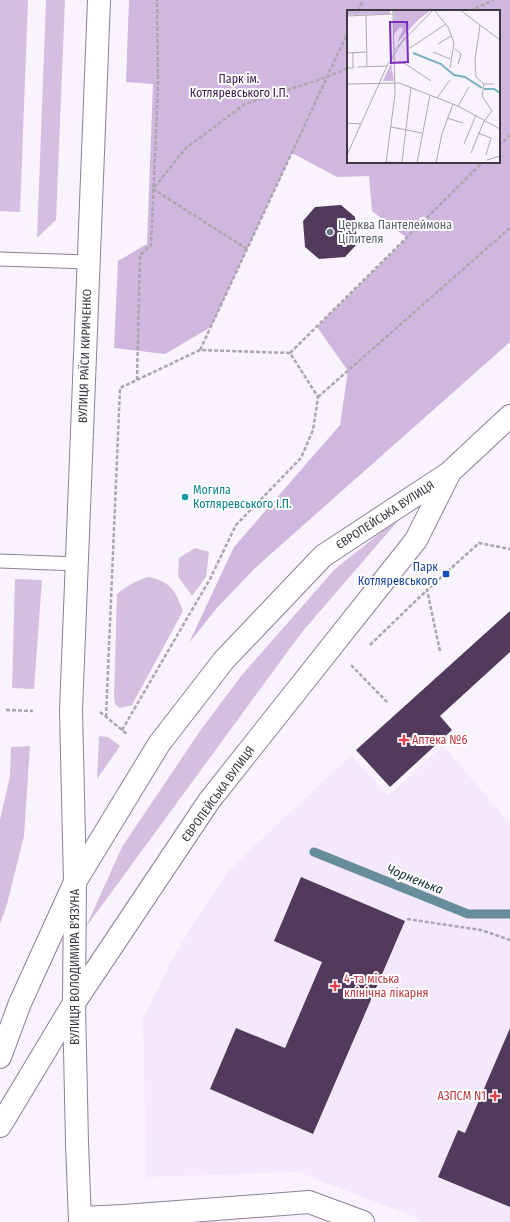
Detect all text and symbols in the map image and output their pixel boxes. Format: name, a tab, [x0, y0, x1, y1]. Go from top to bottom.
inset map	[347, 10, 500, 163]
park label: Парк ім. Котляревського І.П.	[190, 72, 289, 100]
place label: Церква Пантелеймона Цілителя	[338, 218, 452, 246]
marker: Церква Пантелеймона Цілителя	[325, 227, 335, 237]
street label: ВУЛИЦЯ РАЇСИ КИРИЧЕНКО	[75, 288, 94, 423]
street label: ЄВРОПЕЙСЬКА ВУЛИЦЯ	[333, 477, 437, 552]
place label: Могила Котляревського І.П.	[193, 483, 292, 511]
marker: Могила Котляревського І.П.	[180, 492, 190, 502]
place label: Парк Котляревського	[358, 560, 438, 588]
marker: Парк Котляревського	[441, 569, 451, 579]
place label: Аптека №6	[412, 733, 467, 747]
marker: Аптека №6	[399, 735, 409, 745]
street label: ЄВРОПЕЙСЬКА ВУЛИЦЯ	[178, 743, 257, 844]
water label: Чорненька	[385, 861, 446, 897]
street label: ВУЛИЦЯ ВОЛОДИМИРА В'ЯЗУНА	[68, 888, 82, 1045]
place label: 4-та міська клінічна лікарня	[344, 972, 429, 1000]
marker: 4-та міська клінічна лікарня	[329, 980, 341, 992]
place label: АЗПСМ N1	[437, 1089, 486, 1103]
marker: АЗПСМ N1	[489, 1090, 501, 1102]

